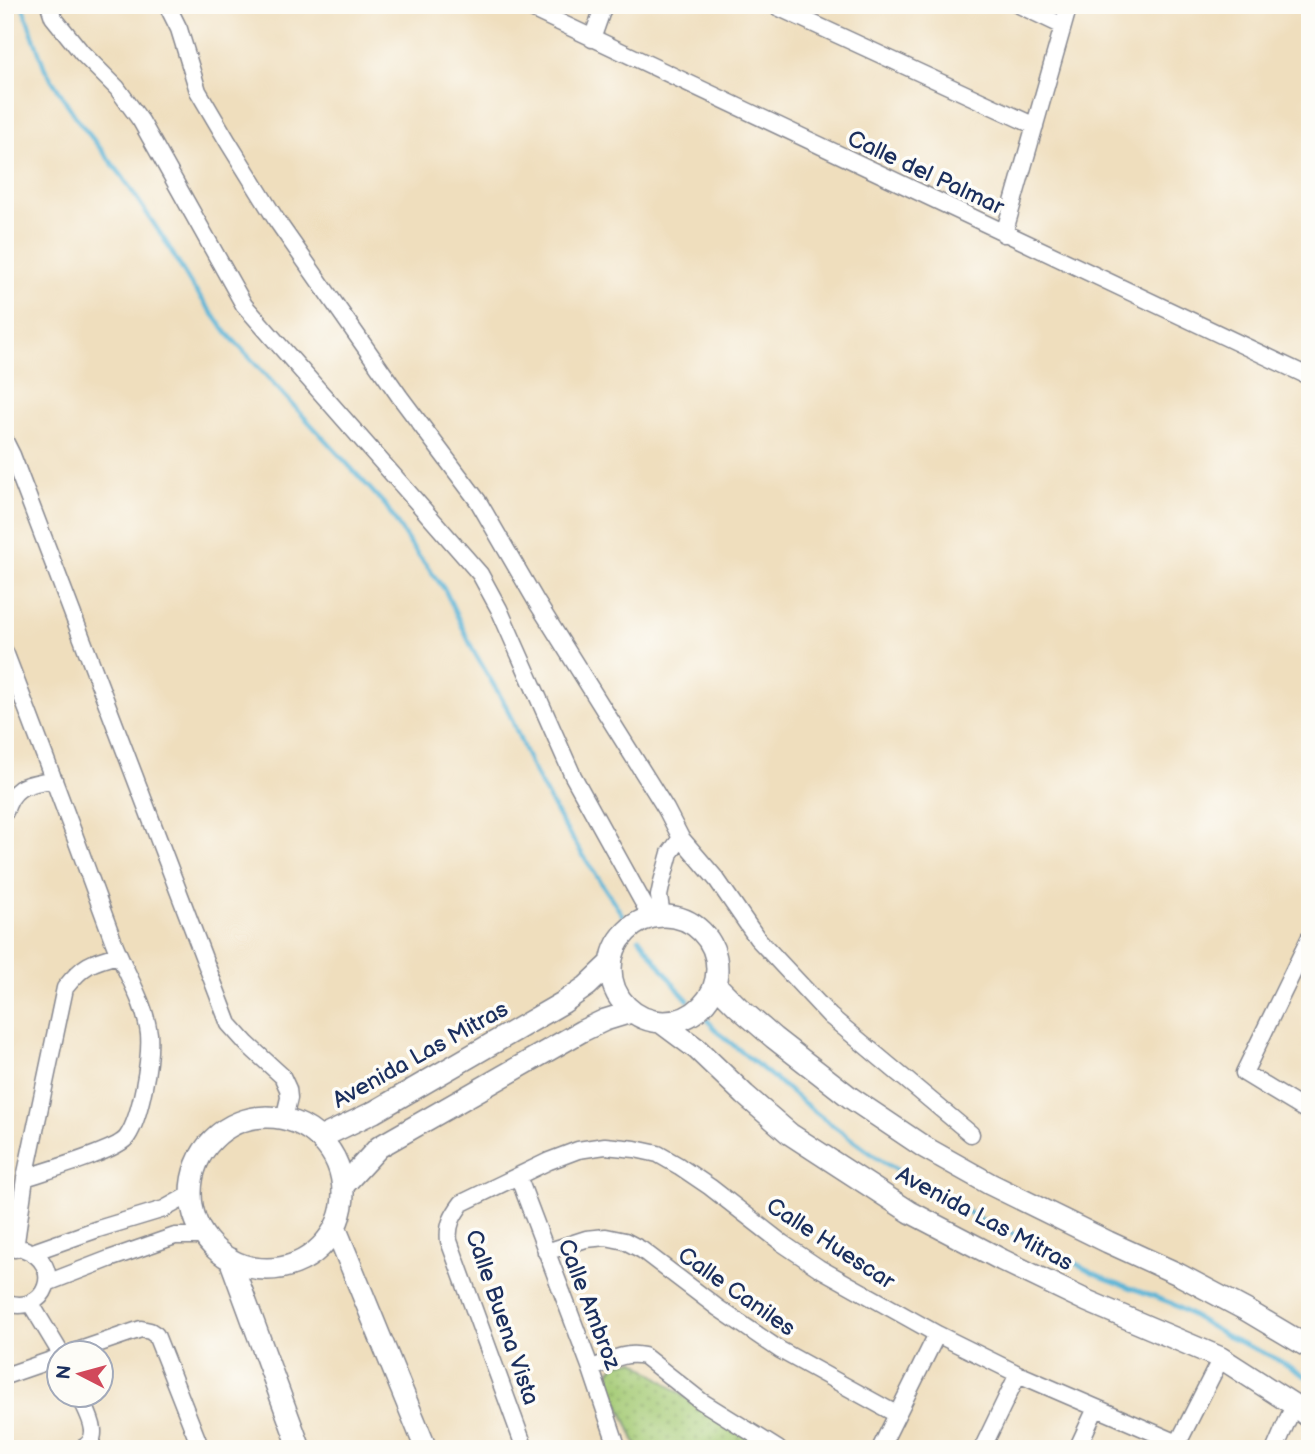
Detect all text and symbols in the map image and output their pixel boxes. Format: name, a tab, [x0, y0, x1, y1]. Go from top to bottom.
street label: Calle del Palmar	[843, 124, 1009, 222]
street label: Avenida Las Mitras	[328, 995, 513, 1115]
street label: Avenida Las Mitras	[891, 1160, 1078, 1277]
street label: Calle Huescar	[761, 1192, 901, 1296]
street label: Calle Buena Vista	[459, 1226, 545, 1409]
street label: Calle Ambroz	[551, 1235, 627, 1374]
street label: Calle Caniles	[672, 1241, 801, 1343]
north arrow	[46, 1338, 116, 1408]
text: N	[52, 1364, 77, 1381]

